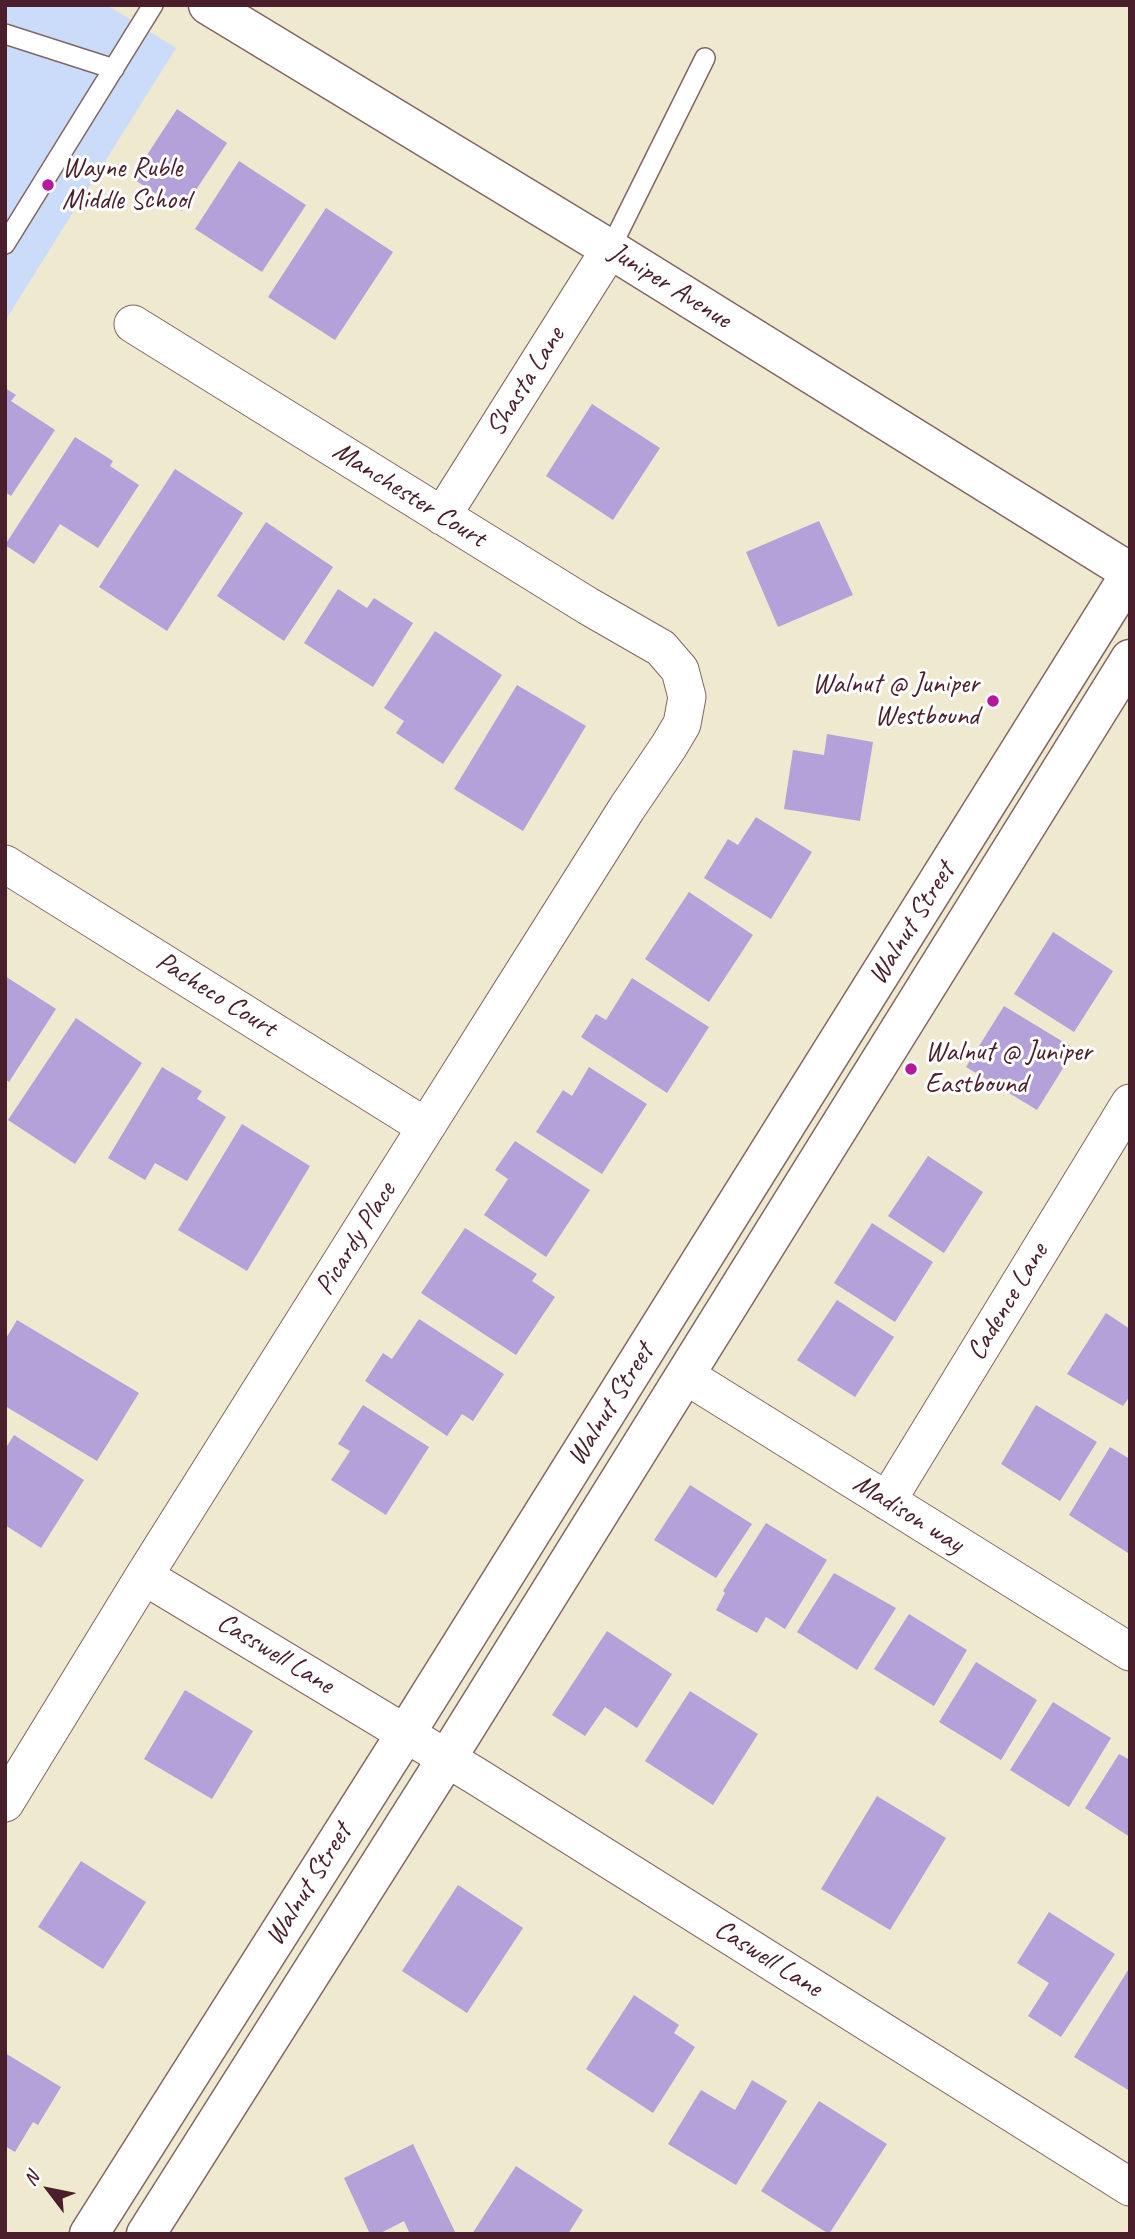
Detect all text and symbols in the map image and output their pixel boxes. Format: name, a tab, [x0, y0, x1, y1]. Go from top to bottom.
place label: Wayne Ruble Middle School	[62, 152, 190, 218]
marker: Wayne Ruble Middle School	[40, 177, 56, 193]
street label: Juniper Avenue	[603, 235, 737, 337]
street label: Shasta Lane	[479, 321, 573, 443]
street label: Manchester Court	[326, 435, 492, 555]
place label: Walnut @ Juniper Westbound	[812, 668, 979, 734]
marker: Walnut @ Juniper Westbound	[985, 693, 1001, 709]
street label: Walnut Street	[861, 857, 963, 991]
street label: Pacheco Court	[150, 945, 282, 1045]
place label: Walnut @ Juniper Eastbound	[925, 1036, 1092, 1102]
marker: Walnut @ Juniper Eastbound	[903, 1061, 919, 1077]
street label: Picardy Place	[308, 1177, 404, 1301]
street label: Cadence Lane	[960, 1237, 1056, 1367]
street label: Walnut Street	[560, 1338, 662, 1472]
street label: Madison way	[847, 1467, 969, 1561]
street label: Casswell Lane	[211, 1606, 339, 1702]
street label: Walnut Street	[258, 1818, 360, 1952]
street label: Caswell Lane	[708, 1913, 828, 2005]
north arrow	[14, 2155, 84, 2225]
text: N	[18, 2168, 44, 2190]

